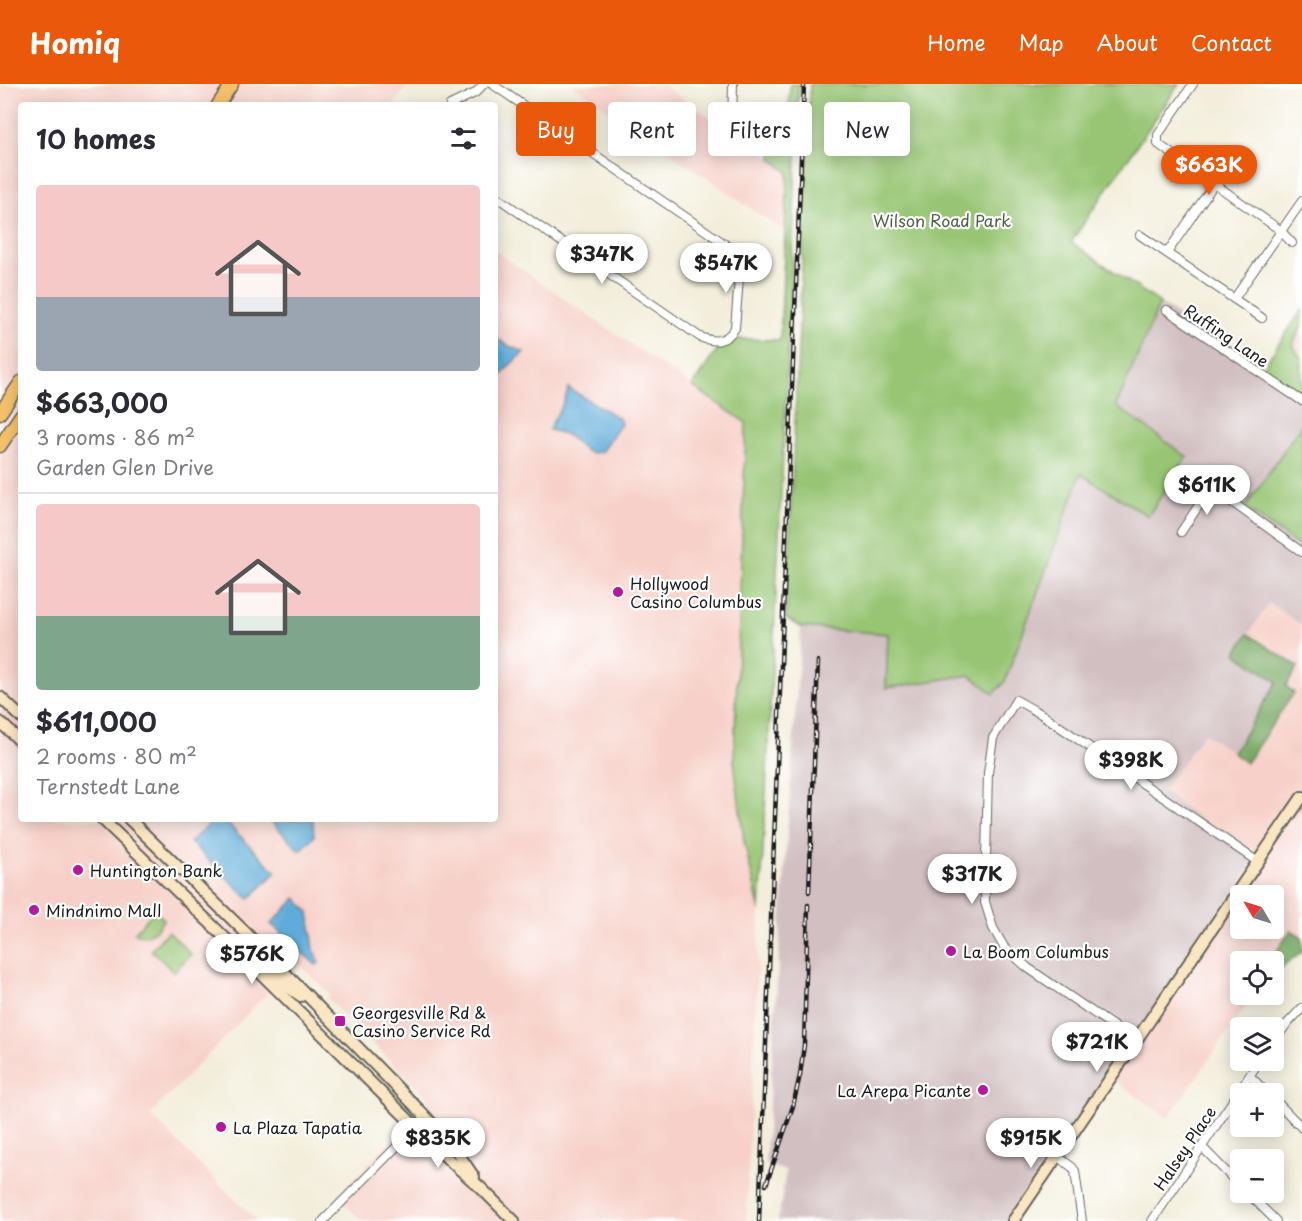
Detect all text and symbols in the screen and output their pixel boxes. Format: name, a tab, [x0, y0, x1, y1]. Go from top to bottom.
text: Homiq	[30, 21, 120, 64]
text: Home	[927, 26, 986, 58]
text: Map	[1019, 26, 1064, 58]
text: About	[1097, 26, 1158, 58]
text: Contact	[1191, 26, 1272, 58]
chip: Buy	[516, 102, 596, 156]
chip: Rent	[608, 102, 696, 156]
chip: Filters	[708, 102, 812, 156]
chip: New	[824, 102, 910, 156]
text: 10 homes	[36, 119, 156, 158]
icon: filters	[447, 122, 480, 155]
pin: $663K	[1167, 145, 1251, 196]
text: $663K	[1175, 149, 1243, 179]
park label: Wilson Road Park	[873, 208, 1011, 232]
icon: home	[204, 224, 312, 332]
pin: $347K	[560, 234, 644, 285]
text: $347K	[570, 238, 634, 268]
pin: $547K	[684, 243, 768, 294]
text: $547K	[694, 247, 758, 277]
street label: Ruffing Lane	[1180, 298, 1274, 372]
text: $663,000	[36, 383, 168, 422]
text: 3 rooms · 86 m²	[36, 422, 195, 452]
text: Garden Glen Drive	[36, 452, 214, 482]
pin: $611K	[1165, 465, 1249, 516]
text: $611K	[1178, 469, 1236, 499]
icon: home	[204, 543, 312, 651]
place label: Hollywood Casino Columbus	[630, 571, 762, 613]
marker: Hollywood Casino Columbus	[611, 585, 625, 599]
text: $611,000	[36, 702, 157, 741]
pin: $398K	[1089, 740, 1173, 791]
text: 2 rooms · 80 m²	[36, 741, 197, 771]
text: $398K	[1098, 744, 1164, 774]
text: Ternstedt Lane	[36, 771, 180, 801]
pin: $317K	[930, 854, 1014, 905]
place label: Huntington Bank	[90, 858, 222, 882]
text: $317K	[942, 858, 1002, 888]
marker: Huntington Bank	[71, 863, 85, 877]
north arrow	[1230, 885, 1284, 939]
map controls	[1230, 885, 1284, 1203]
place label: Mindnimo Mall	[46, 898, 161, 922]
marker: Mindnimo Mall	[27, 903, 41, 917]
pin: $576K	[210, 934, 294, 985]
text: $576K	[220, 938, 284, 968]
place label: La Boom Columbus	[963, 939, 1109, 963]
marker: La Boom Columbus	[944, 944, 958, 958]
button: locate	[1230, 951, 1284, 1005]
place label: Georgesville Rd & Casino Service Rd	[352, 1000, 491, 1042]
marker: Georgesville Rd & Casino Service Rd	[333, 1014, 347, 1028]
button: layers	[1230, 1017, 1284, 1071]
pin: $721K	[1055, 1022, 1139, 1073]
text: $721K	[1066, 1026, 1128, 1056]
place label: La Arepa Picante	[837, 1078, 971, 1102]
marker: La Arepa Picante	[976, 1083, 990, 1097]
button: +	[1230, 1083, 1284, 1137]
street label: Halsey Place	[1147, 1101, 1221, 1195]
place label: La Plaza Tapatia	[233, 1115, 362, 1139]
pin: $835K	[396, 1118, 480, 1169]
pin: $915K	[989, 1118, 1073, 1169]
marker: La Plaza Tapatia	[214, 1120, 228, 1134]
text: $835K	[405, 1122, 471, 1152]
text: $915K	[1000, 1122, 1062, 1152]
button: −	[1230, 1149, 1284, 1203]

